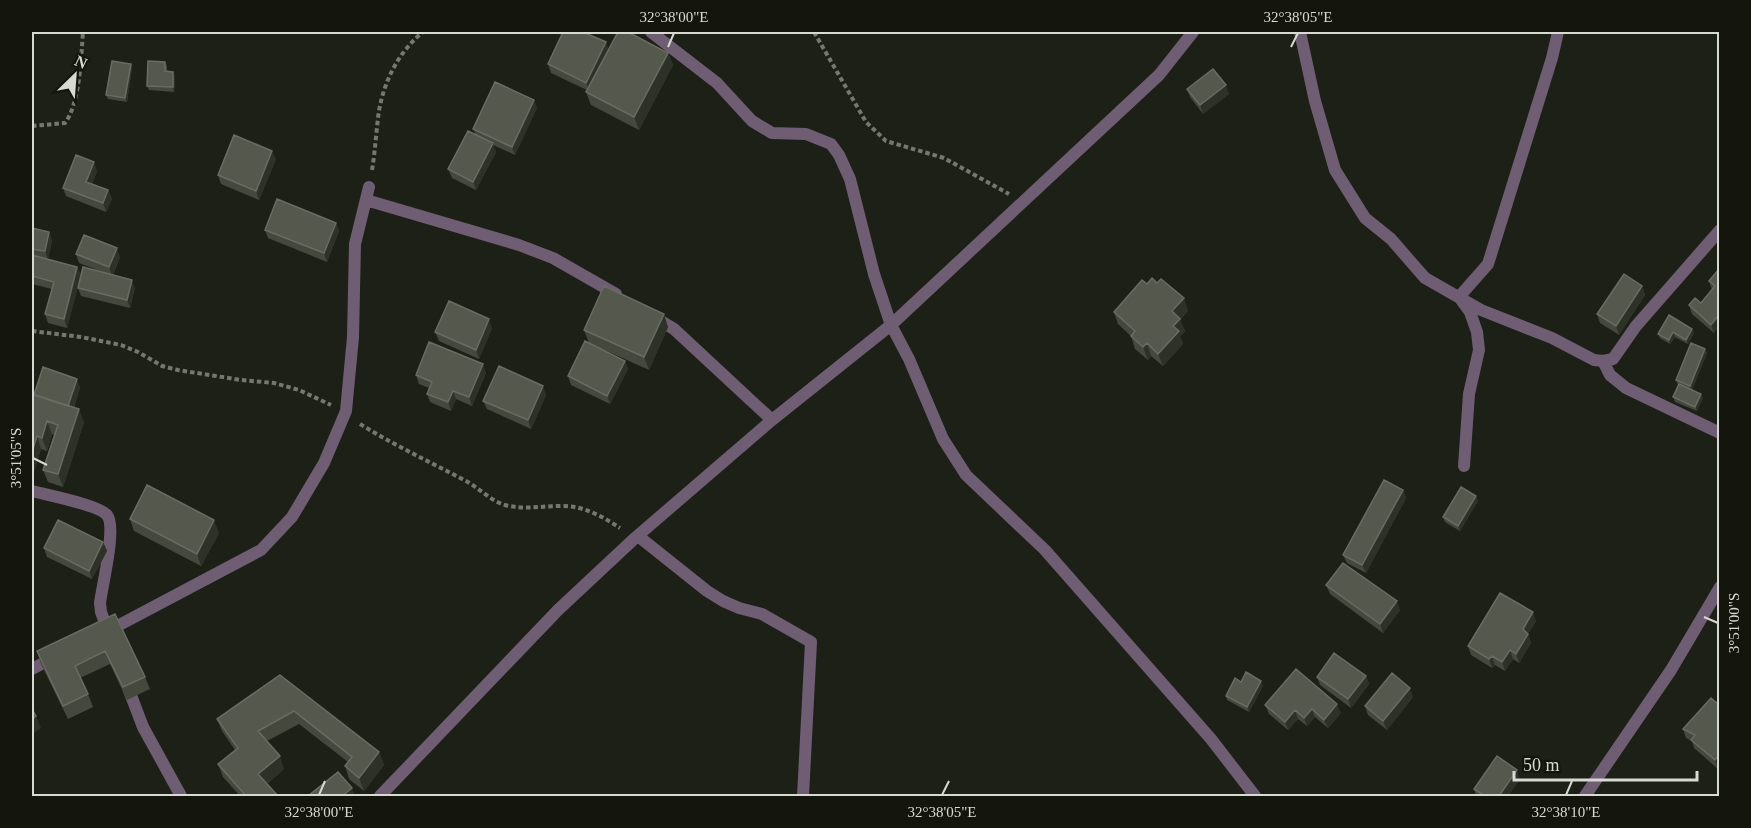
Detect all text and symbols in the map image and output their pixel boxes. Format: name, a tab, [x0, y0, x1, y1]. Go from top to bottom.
text: 32°38'00"E	[640, 9, 709, 25]
text: 32°38'05"E	[1264, 9, 1333, 25]
north arrow	[45, 45, 105, 105]
text: N	[72, 52, 90, 72]
text: 3°51'05"S	[8, 428, 24, 488]
text: 3°51'00"S	[1726, 593, 1742, 653]
scale bar	[1514, 744, 1697, 782]
text: 50 m	[1523, 755, 1560, 775]
text: 32°38'00"E	[285, 804, 354, 820]
text: 32°38'05"E	[908, 804, 977, 820]
text: 32°38'10"E	[1532, 804, 1601, 820]

